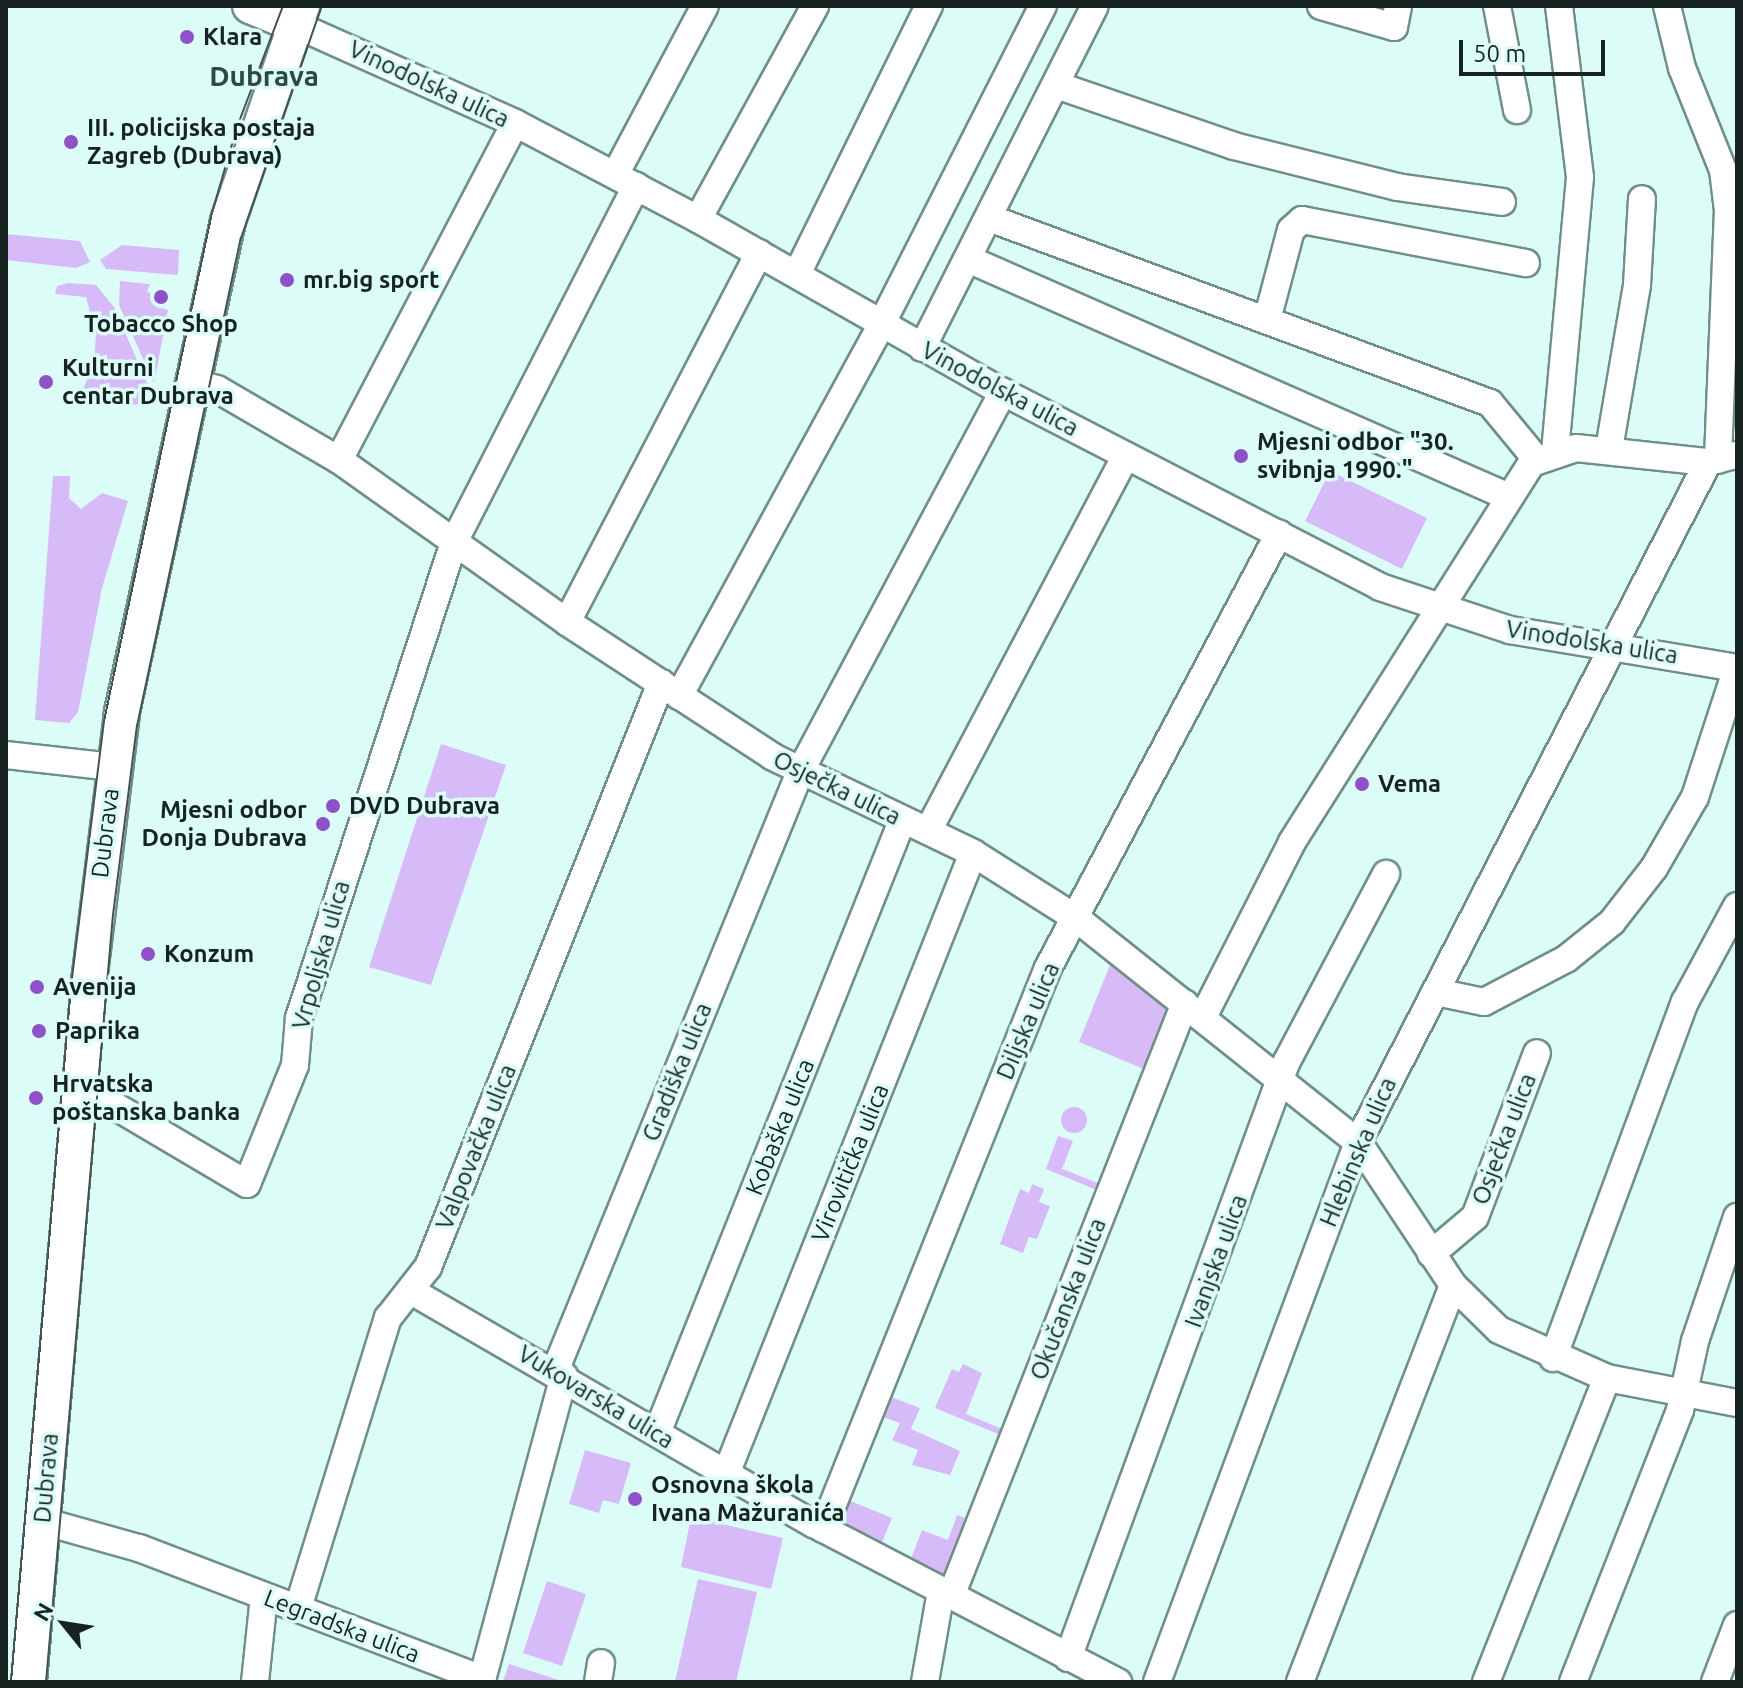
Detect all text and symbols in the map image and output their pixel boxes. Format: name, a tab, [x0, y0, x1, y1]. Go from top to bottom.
place label: Klara	[203, 23, 262, 51]
scale bar	[1463, 24, 1609, 74]
marker: Klara	[178, 28, 196, 46]
street label: Vinodolska ulica	[344, 34, 514, 134]
text: 50 m	[1473, 40, 1526, 67]
district label: Dubrava	[209, 59, 319, 93]
place label: III. policijska postaja Zagreb (Dubrava)	[87, 114, 315, 170]
marker: III. policijska postaja Zagreb (Dubrava)	[62, 133, 80, 151]
place label: mr.big sport	[303, 266, 439, 294]
marker: mr.big sport	[278, 271, 296, 289]
marker: Tobacco Shop	[152, 288, 170, 306]
place label: Tobacco Shop	[84, 310, 238, 338]
street label: Vinodolska ulica	[917, 336, 1083, 442]
place label: Kulturni centar Dubrava	[62, 354, 234, 410]
marker: Kulturni centar Dubrava	[37, 373, 55, 391]
place label: Mjesni odbor "30. svibnja 1990."	[1257, 428, 1454, 484]
marker: Mjesni odbor "30. svibnja 1990."	[1232, 447, 1250, 465]
street label: Vinodolska ulica	[1504, 614, 1680, 670]
street label: Osječka ulica	[768, 745, 906, 831]
place label: Vema	[1378, 770, 1441, 798]
marker: Vema	[1353, 775, 1371, 793]
street label: Dubrava	[85, 787, 125, 879]
place label: DVD Dubrava	[349, 792, 500, 820]
place label: Mjesni odbor Donja Dubrava	[142, 796, 307, 852]
marker: DVD Dubrava	[324, 797, 342, 815]
marker: Mjesni odbor Donja Dubrava	[314, 815, 332, 833]
street label: Vrpoljska ulica	[286, 877, 356, 1033]
place label: Konzum	[164, 940, 254, 968]
marker: Konzum	[139, 945, 157, 963]
street label: Diljska ulica	[990, 958, 1066, 1084]
place label: Avenija	[53, 973, 137, 1001]
marker: Avenija	[28, 978, 46, 996]
street label: Gradiška ulica	[636, 999, 718, 1145]
place label: Paprika	[55, 1017, 140, 1045]
marker: Paprika	[30, 1022, 48, 1040]
street label: Kobaška ulica	[740, 1055, 820, 1199]
street label: Valpovačka ulica	[430, 1060, 522, 1234]
street label: Osječka ulica	[1466, 1069, 1542, 1209]
place label: Hrvatska poštanska banka	[52, 1070, 240, 1126]
street label: Hlebinska ulica	[1314, 1073, 1402, 1231]
street label: Virovitička ulica	[805, 1080, 895, 1246]
marker: Hrvatska poštanska banka	[27, 1089, 45, 1107]
street label: Ivanjska ulica	[1179, 1191, 1253, 1331]
street label: Okučanska ulica	[1024, 1214, 1112, 1384]
street label: Vukovarska ulica	[513, 1339, 679, 1455]
street label: Dubrava	[28, 1432, 64, 1524]
place label: Osnovna škola Ivana Mažuranića	[651, 1471, 845, 1527]
marker: Osnovna škola Ivana Mažuranića	[626, 1490, 644, 1508]
street label: Legradska ulica	[260, 1583, 424, 1669]
north arrow	[24, 1584, 104, 1664]
text: N	[28, 1598, 58, 1625]

